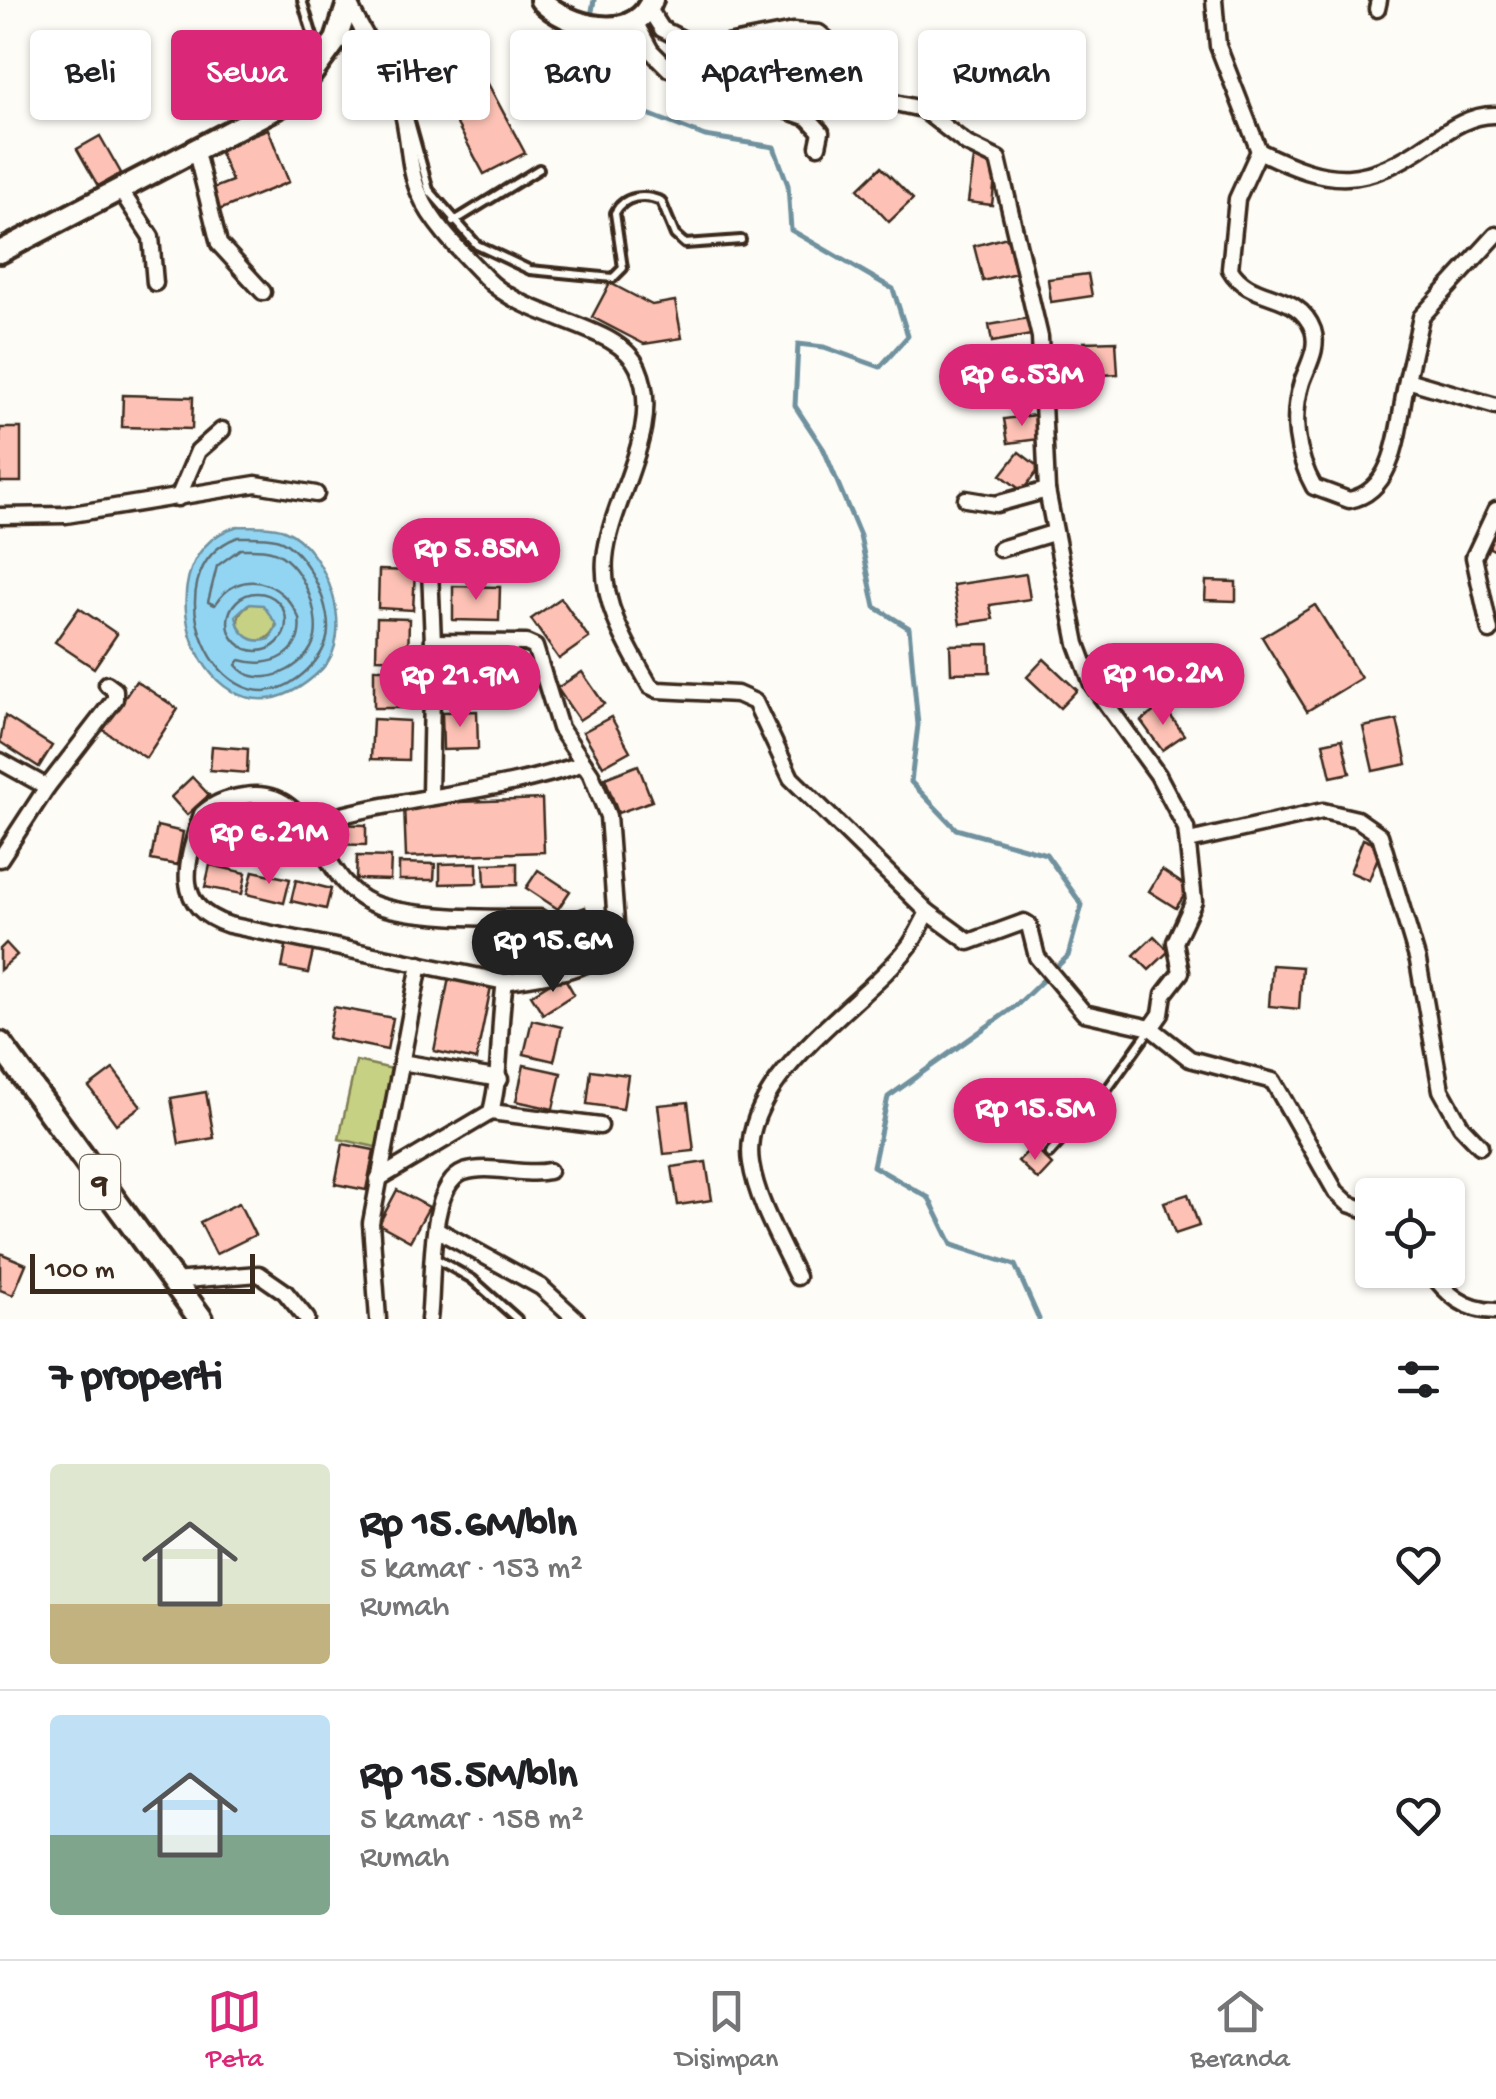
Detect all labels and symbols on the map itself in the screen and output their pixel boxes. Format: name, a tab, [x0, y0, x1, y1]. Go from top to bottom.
pin: Rp 6.53M	[919, 344, 1125, 429]
pin: Rp 5.85M	[373, 518, 579, 603]
pin: Rp 10.2M	[1060, 643, 1266, 728]
pin: Rp 21.9M	[357, 645, 563, 730]
pin: Rp 6.21M	[166, 802, 372, 887]
pin: Rp 15.6M	[450, 910, 656, 995]
pin: Rp 15.5M	[932, 1078, 1138, 1163]
road number: 9	[80, 1155, 120, 1209]
scale bar	[30, 1249, 255, 1294]

